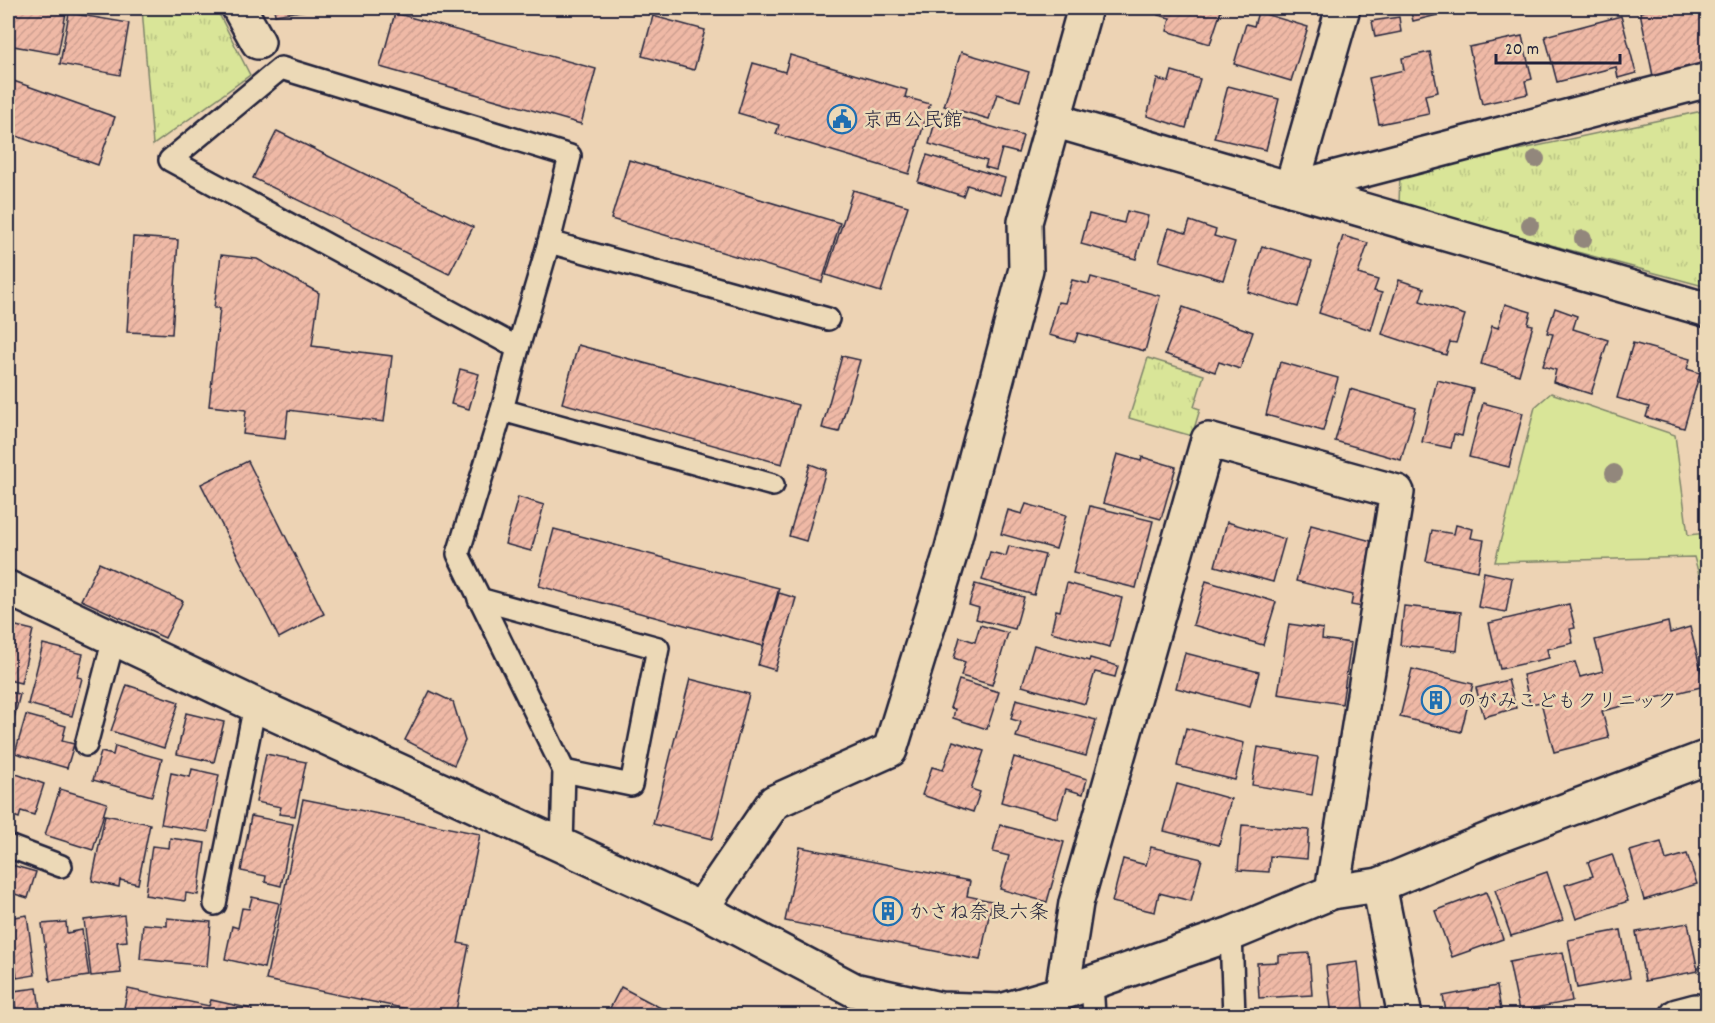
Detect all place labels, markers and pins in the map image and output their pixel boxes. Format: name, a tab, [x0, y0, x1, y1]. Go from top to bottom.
public building icon: 京西公民館	[826, 103, 858, 135]
place label: 京西公民館	[863, 108, 963, 136]
building icon: のがみこどもクリニック	[1420, 684, 1452, 716]
place label: のがみこどもクリニック	[1457, 689, 1677, 717]
building icon: かさね奈良六条	[872, 895, 904, 927]
place label: かさね奈良六条	[909, 900, 1049, 928]

